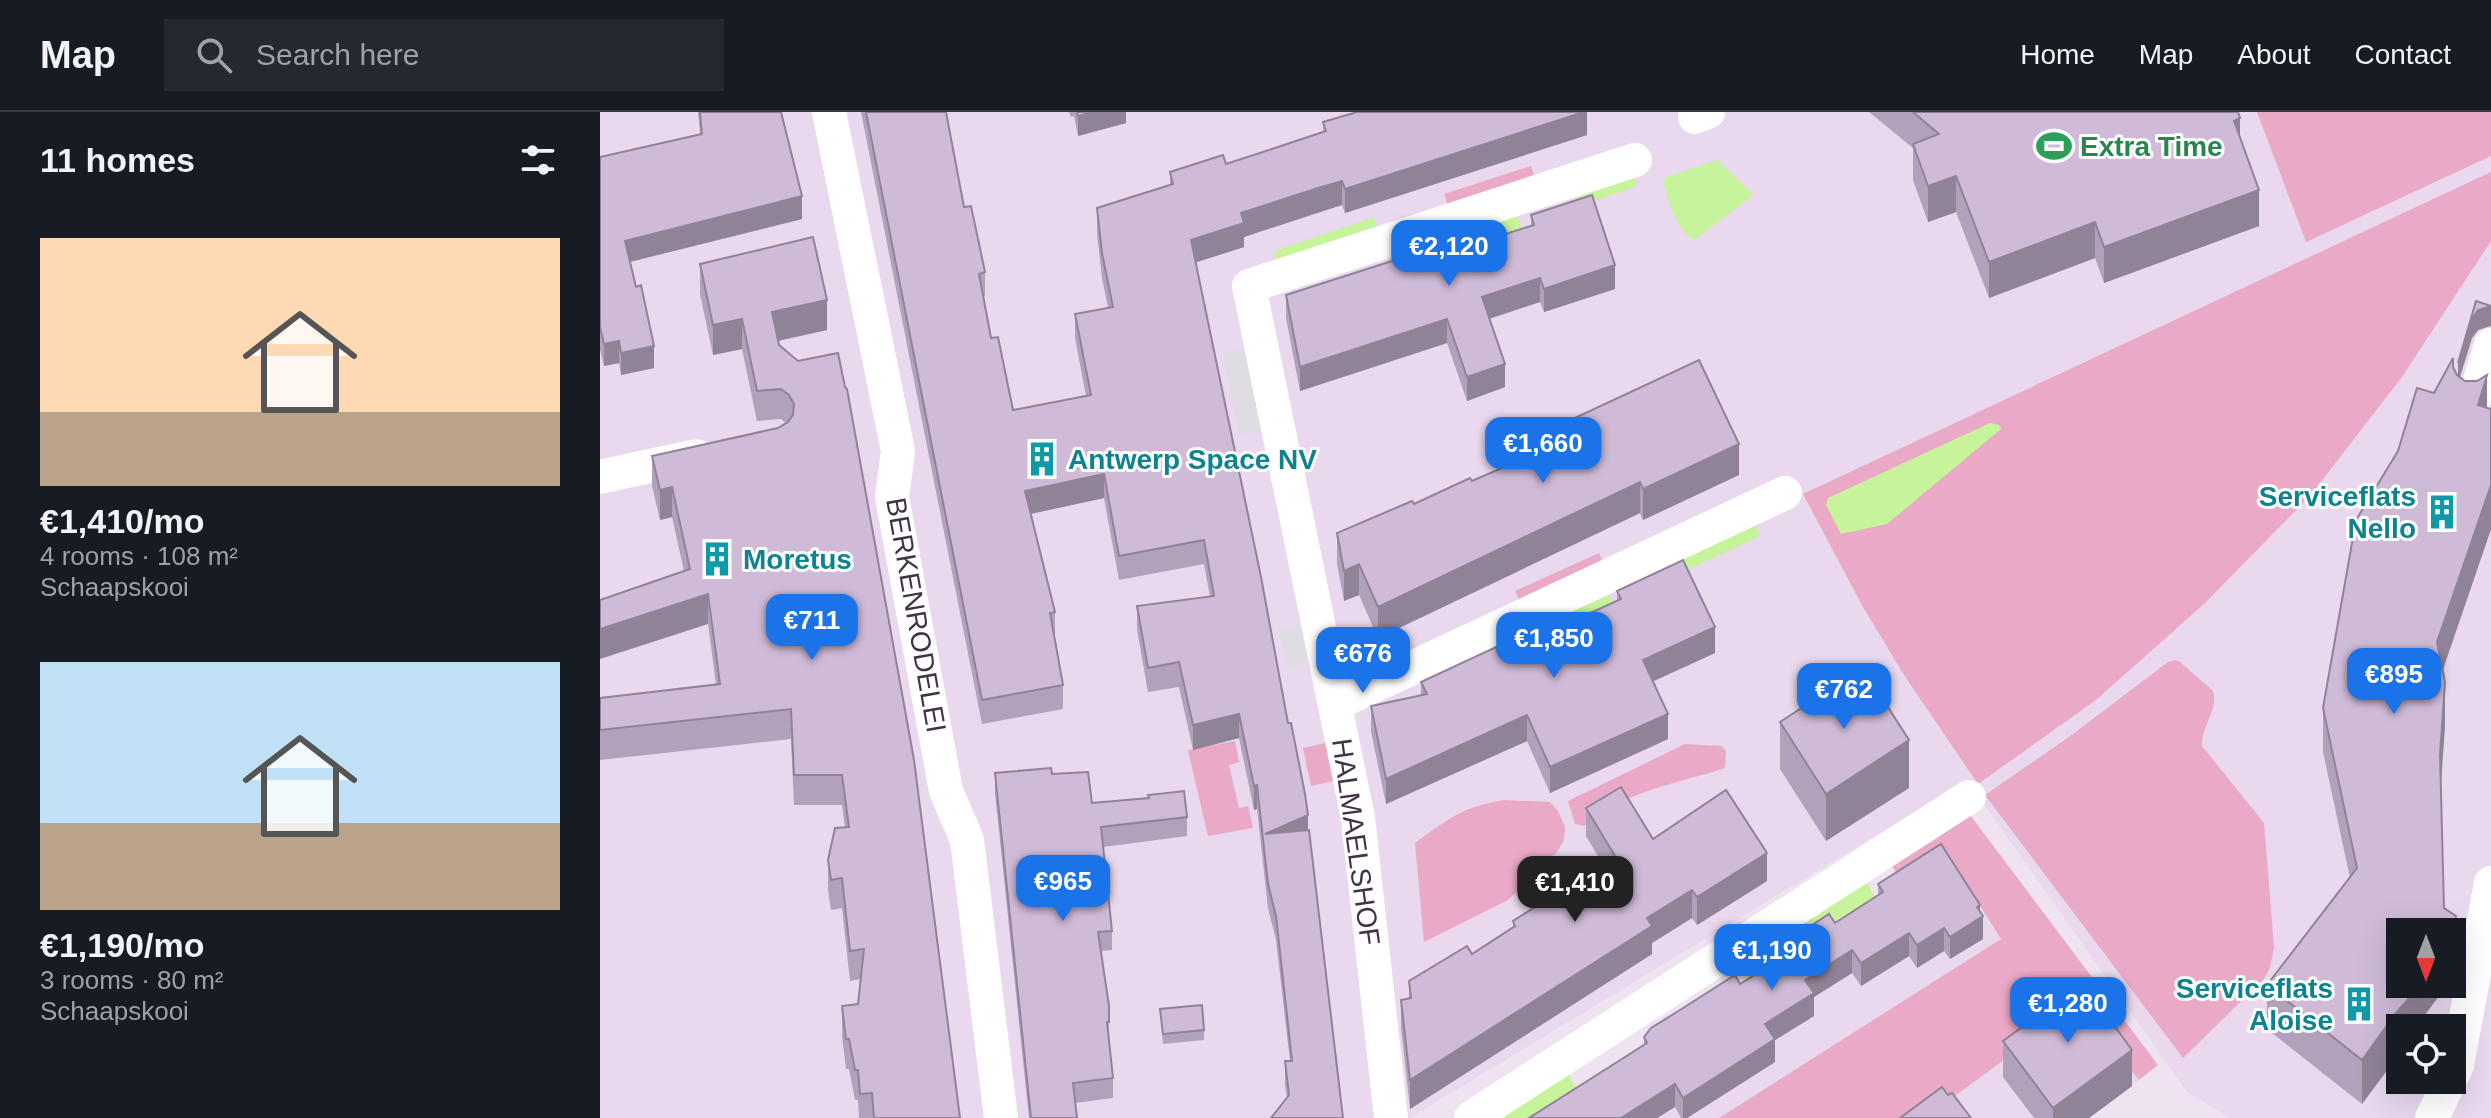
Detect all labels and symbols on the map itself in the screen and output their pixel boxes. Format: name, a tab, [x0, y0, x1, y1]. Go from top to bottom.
sports icon: Extra Time	[2035, 127, 2073, 165]
place label: Extra Time	[2080, 131, 2223, 162]
pin: €2,120	[1384, 220, 1514, 288]
pin: €1,660	[1478, 417, 1608, 485]
building icon: Antwerp Space NV	[1023, 440, 1061, 478]
place label: Antwerp Space NV	[1068, 444, 1317, 475]
place label: Serviceflats Nello	[2259, 481, 2416, 544]
building icon: Serviceflats Nello	[2423, 493, 2461, 531]
street label: BERKENRODELEI	[880, 495, 952, 735]
building icon: Moretus	[698, 540, 736, 578]
place label: Moretus	[743, 544, 852, 575]
pin: €711	[765, 594, 859, 662]
pin: €1,850	[1489, 612, 1619, 680]
pin: €676	[1316, 627, 1410, 695]
pin: €895	[2347, 648, 2441, 716]
pin: €762	[1797, 663, 1891, 731]
street label: HALMAELSHOF	[1326, 737, 1386, 947]
pin: €965	[1016, 855, 1110, 923]
pin: €1,410	[1510, 856, 1640, 924]
north arrow	[2386, 918, 2466, 998]
pin: €1,190	[1707, 924, 1837, 992]
place label: Serviceflats Aloise	[2176, 973, 2333, 1036]
pin: €1,280	[2003, 977, 2133, 1045]
building icon: Serviceflats Aloise	[2340, 985, 2378, 1023]

